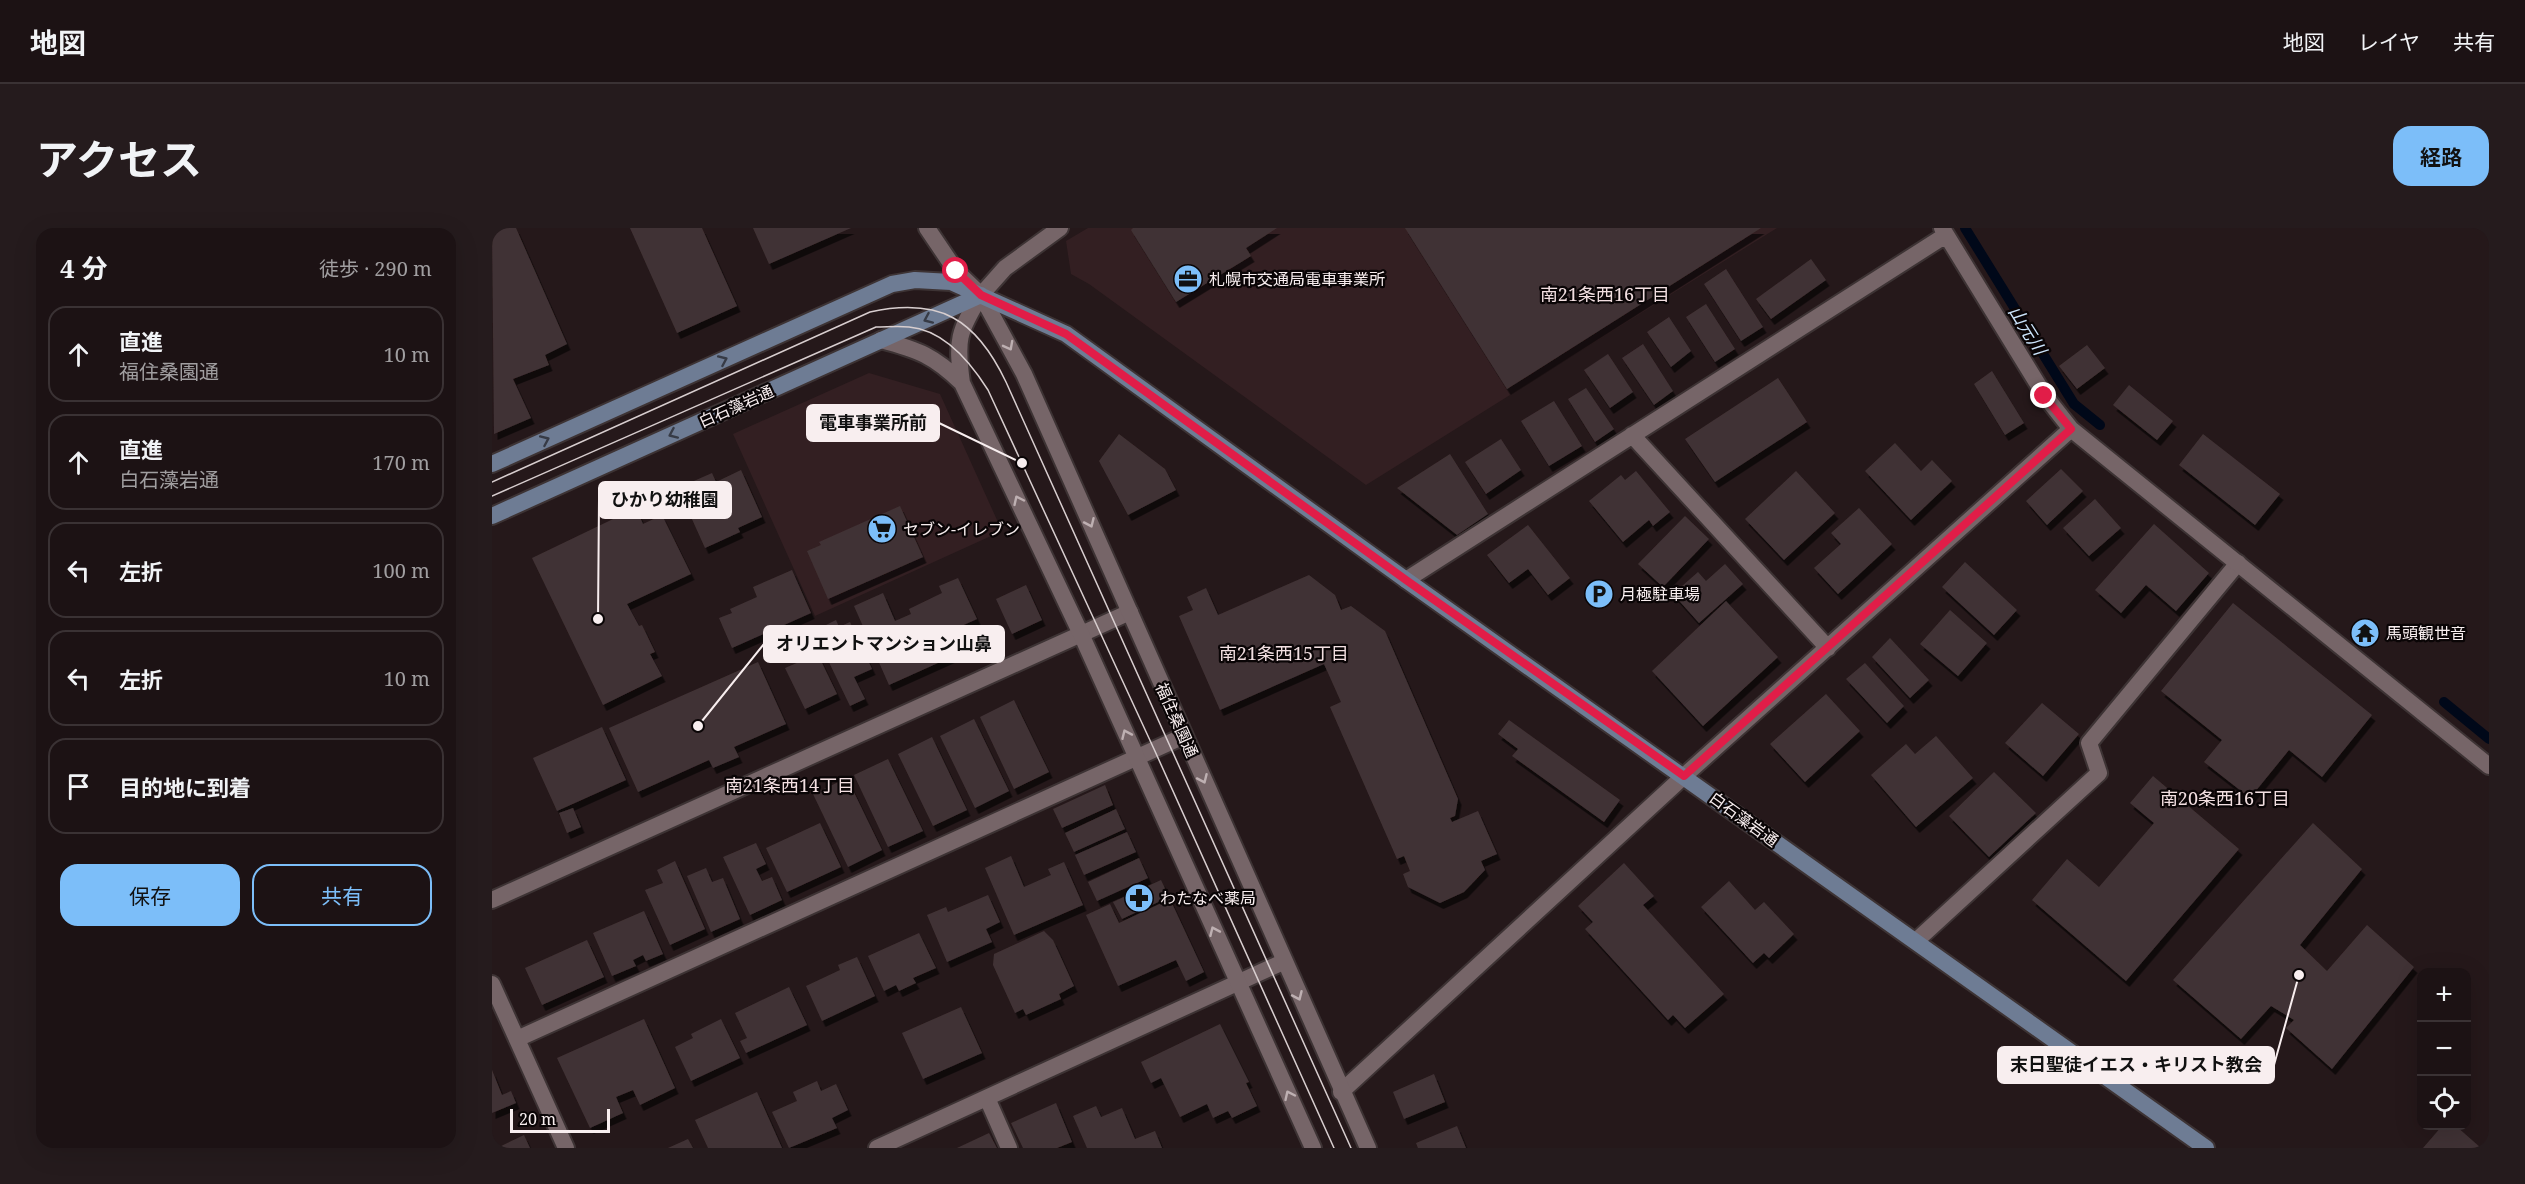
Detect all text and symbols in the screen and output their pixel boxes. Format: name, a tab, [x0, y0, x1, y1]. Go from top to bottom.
text: 地図	[30, 23, 86, 61]
text: 地図	[2283, 28, 2325, 56]
text: レイヤ	[2358, 28, 2420, 56]
text: 共有	[2453, 28, 2495, 56]
button: 経路	[2393, 126, 2489, 186]
text: アクセス	[36, 130, 202, 187]
text: 4 分	[60, 250, 107, 286]
text: 徒歩 · 290 m	[319, 255, 432, 282]
route start	[942, 257, 968, 283]
office icon: 札幌市交通局電車事業所	[1172, 263, 1204, 295]
place label: 札幌市交通局電車事業所	[1209, 268, 1385, 290]
district label: 南21条西16丁目	[1540, 282, 1670, 306]
water label: 山元川	[2004, 301, 2054, 361]
one-way arrow	[923, 312, 934, 324]
text: 直進	[119, 326, 163, 356]
icon: ahead	[62, 338, 95, 371]
one-way arrow	[1002, 340, 1013, 350]
text: 10 m	[384, 341, 430, 368]
one-way arrow	[717, 355, 728, 367]
text: 福住桑園通	[119, 358, 219, 385]
street label: 白石藻岩通	[695, 380, 777, 432]
route end	[2030, 382, 2056, 408]
callout: 電車事業所前	[807, 405, 939, 441]
text: 電車事業所前	[819, 410, 927, 434]
one-way arrow	[669, 427, 680, 439]
text: 直進	[119, 434, 163, 464]
one-way arrow	[539, 435, 550, 447]
icon: ahead	[62, 446, 95, 479]
text: 170 m	[372, 449, 430, 476]
text: 白石藻岩通	[119, 466, 219, 493]
callout: ひかり幼稚園	[599, 482, 731, 518]
text: ひかり幼稚園	[611, 487, 719, 511]
one-way arrow	[1013, 495, 1025, 506]
supermarket icon: セブン-イレブン	[866, 513, 898, 545]
one-way arrow	[1083, 517, 1095, 528]
place label: セブン-イレブン	[903, 518, 1020, 540]
icon: left	[62, 554, 95, 587]
text: 左折	[119, 556, 163, 586]
text: 100 m	[372, 557, 430, 584]
parking icon: 月極駐車場	[1583, 578, 1615, 610]
place label: 月極駐車場	[1620, 583, 1700, 605]
temple icon: 馬頭観世音	[2349, 617, 2381, 649]
place label: 馬頭観世音	[2386, 622, 2466, 644]
callout: オリエントマンション山鼻	[764, 626, 1004, 662]
text: オリエントマンション山鼻	[776, 631, 992, 655]
district label: 南21条西15丁目	[1219, 641, 1349, 665]
icon: left	[62, 662, 95, 695]
text: 左折	[119, 664, 163, 694]
text: 10 m	[384, 665, 430, 692]
street label: 福住桑園通	[1151, 679, 1203, 761]
one-way arrow	[1121, 729, 1133, 740]
icon: arrive	[62, 770, 95, 803]
text: 目的地に到着	[119, 772, 251, 802]
one-way arrow	[1196, 772, 1208, 783]
district label: 南21条西14丁目	[725, 773, 855, 797]
district label: 南20条西16丁目	[2160, 786, 2290, 810]
street label: 白石藻岩通	[1705, 787, 1783, 851]
button: 保存	[60, 864, 240, 926]
button: 共有	[252, 864, 432, 926]
pharmacy icon: わたなべ薬局	[1123, 882, 1155, 914]
place label: わたなべ薬局	[1160, 887, 1256, 909]
one-way arrow	[1210, 926, 1222, 937]
map controls	[2417, 968, 2471, 1130]
button: +	[2417, 968, 2471, 1022]
one-way arrow	[1291, 989, 1303, 1000]
button: −	[2417, 1022, 2471, 1076]
callout: 末日聖徒イエス・キリスト教会	[1998, 1047, 2274, 1083]
text: 末日聖徒イエス・キリスト教会	[2010, 1052, 2262, 1076]
button: locate	[2417, 1076, 2471, 1130]
one-way arrow	[1284, 1090, 1296, 1101]
scale bar	[510, 1106, 610, 1134]
text: 20 m	[519, 1108, 556, 1130]

